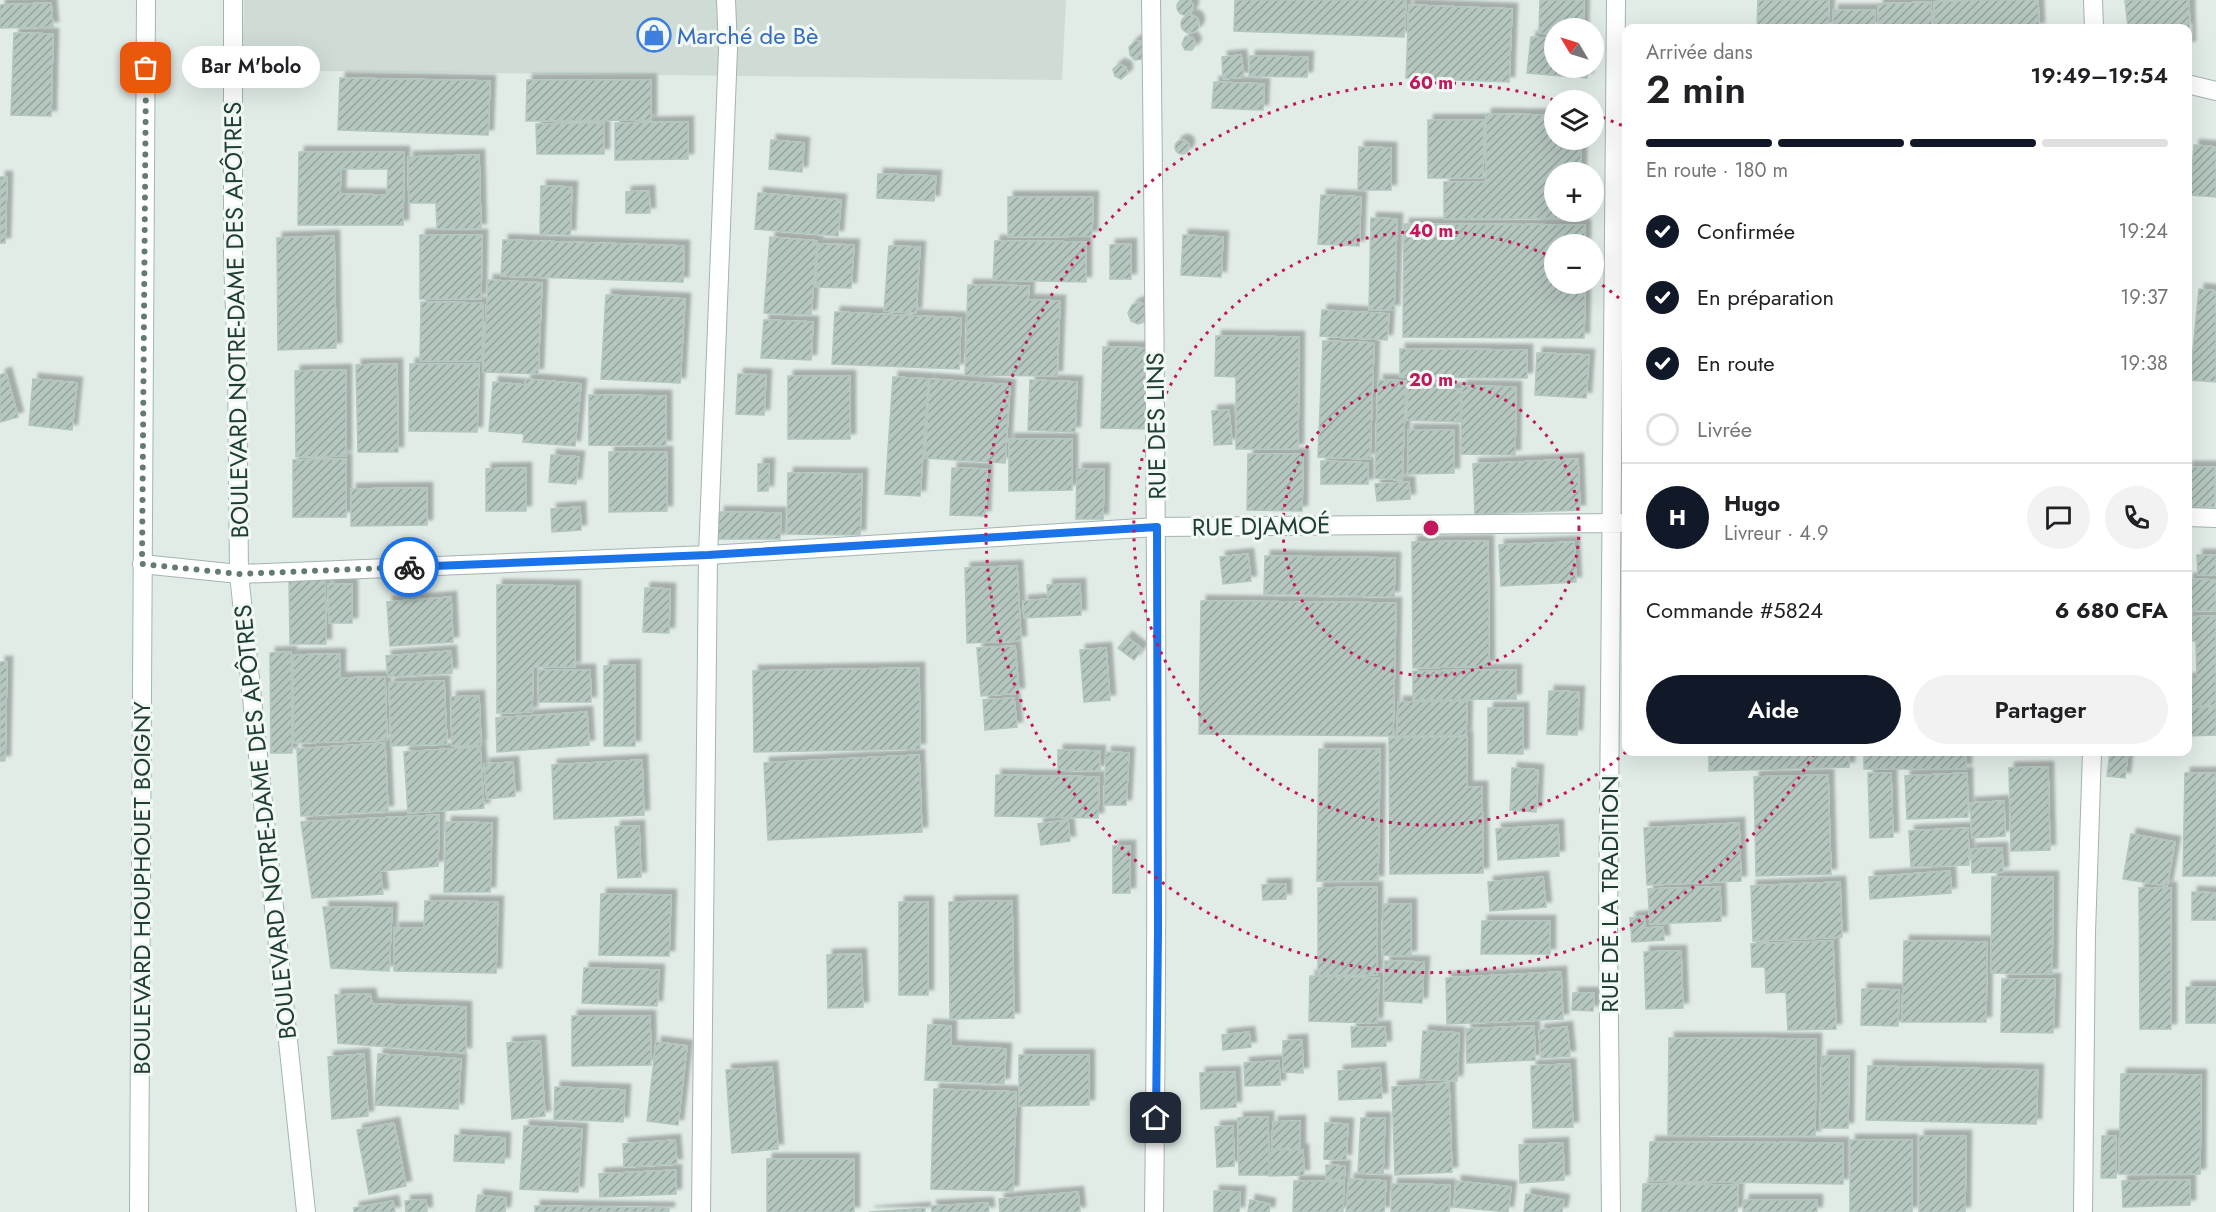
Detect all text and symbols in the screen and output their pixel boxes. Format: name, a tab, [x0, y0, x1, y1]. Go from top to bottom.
shop icon: Marché de Bè	[636, 17, 672, 53]
place label: Marché de Bè	[677, 18, 818, 53]
north arrow	[1544, 18, 1604, 78]
map controls	[1544, 18, 1604, 294]
text: Arrivée dans	[1646, 38, 1753, 67]
pin	[120, 42, 171, 93]
callout: Bar M'bolo	[182, 47, 320, 89]
icon: bag	[129, 51, 162, 84]
text: Bar M'bolo	[201, 52, 301, 81]
text: 19:49–19:54	[2031, 59, 2168, 91]
text: 2 min	[1646, 61, 1746, 118]
text: 60 m	[1409, 70, 1453, 96]
button: layers	[1544, 90, 1604, 150]
street label: BOULEVARD NOTRE-DAME DES APÔTRES	[215, 101, 257, 539]
text: En route · 180 m	[1646, 156, 1788, 185]
button: +	[1544, 162, 1604, 222]
icon: check	[1646, 215, 1679, 248]
text: Confirmée	[1697, 215, 1795, 247]
text: 19:24	[2118, 217, 2168, 246]
text: 40 m	[1409, 218, 1453, 244]
button: −	[1544, 234, 1604, 294]
icon: check	[1646, 281, 1679, 314]
text: En préparation	[1697, 281, 1834, 313]
text: 19:37	[2120, 283, 2168, 312]
icon: check	[1646, 347, 1679, 380]
text: En route	[1697, 347, 1775, 379]
text: 19:38	[2120, 349, 2168, 378]
street label: RUE DES LINS	[1137, 352, 1175, 500]
text: 20 m	[1409, 367, 1453, 393]
text: Livrée	[1697, 413, 1752, 445]
button: chat	[2027, 486, 2090, 549]
button: phone	[2105, 486, 2168, 549]
text: Hugo	[1724, 487, 1780, 519]
text: H	[1669, 501, 1686, 533]
street label: RUE DJAMOÉ	[1192, 507, 1330, 545]
centre of rings	[1421, 518, 1441, 538]
text: Livreur · 4.9	[1724, 519, 1828, 548]
courier	[379, 537, 439, 597]
icon: bike	[393, 551, 426, 584]
text: Commande #5824	[1646, 594, 1823, 626]
text: 6 680 CFA	[2055, 594, 2168, 626]
street label: BOULEVARD NOTRE-DAME DES APÔTRES	[225, 603, 305, 1041]
button: Aide	[1646, 675, 1901, 744]
button: Partager	[1913, 675, 2168, 744]
street label: BOULEVARD HOUPHOUET BOIGNY	[124, 701, 159, 1075]
street label: RUE DE LA TRADITION	[1592, 775, 1627, 1013]
pin	[1130, 1092, 1181, 1143]
icon: home	[1139, 1101, 1172, 1134]

